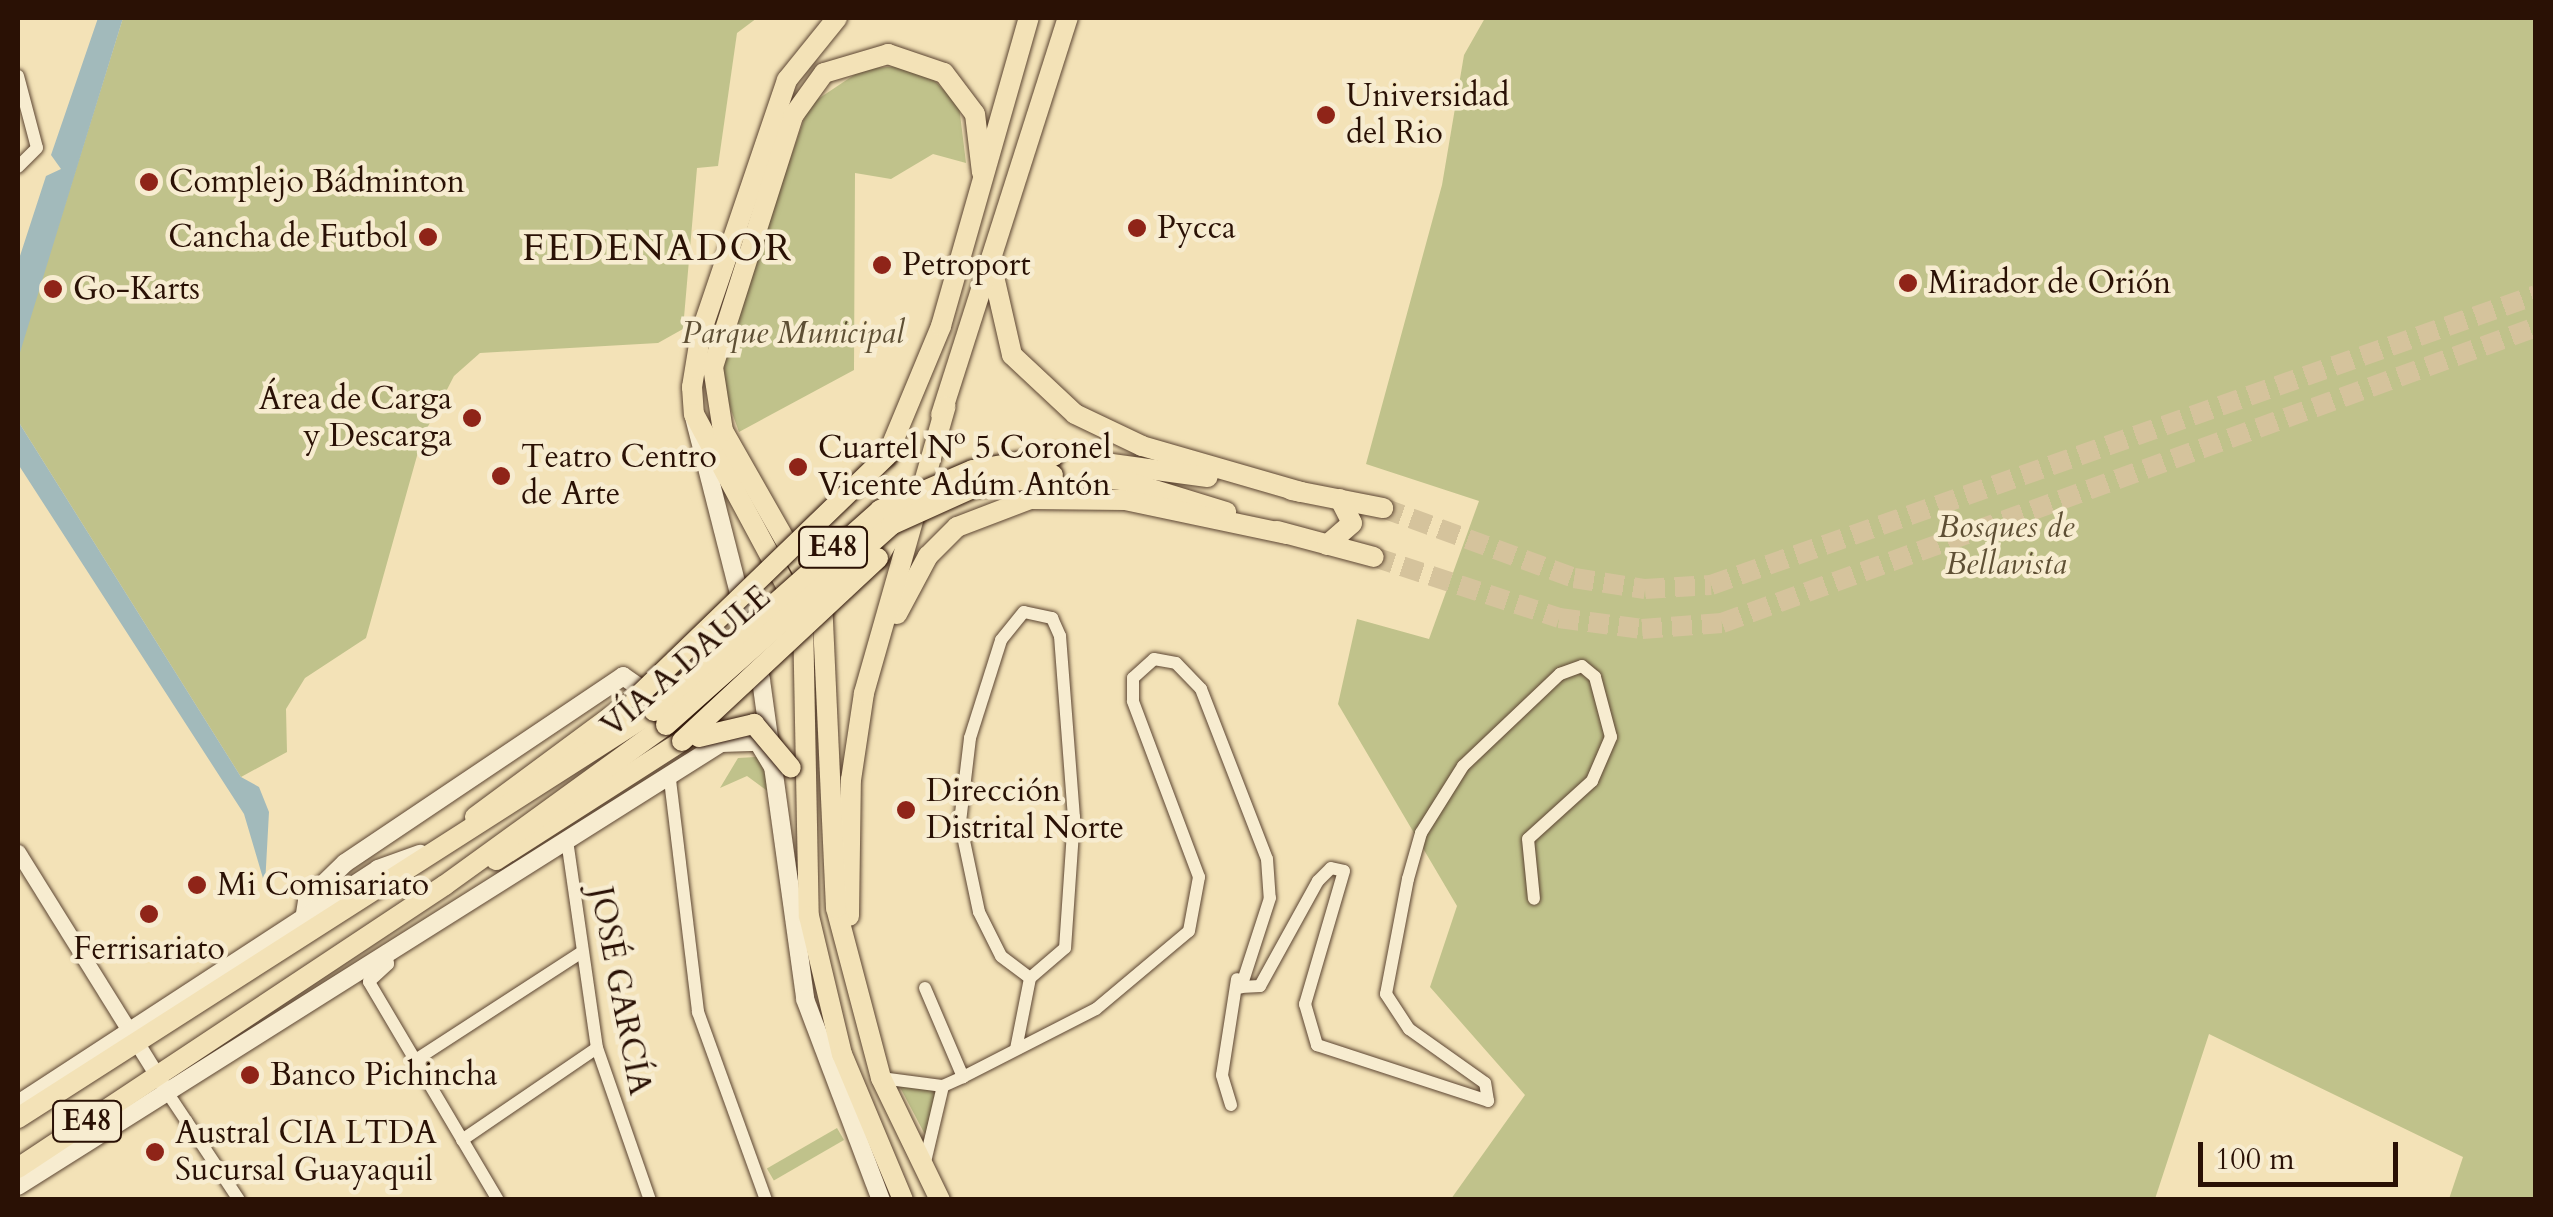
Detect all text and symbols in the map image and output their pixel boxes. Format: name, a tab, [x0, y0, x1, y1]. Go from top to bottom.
place label: Universidad del Rio	[1346, 78, 1509, 153]
marker: Universidad del Rio	[1315, 104, 1337, 126]
place label: Complejo Bádminton	[169, 163, 465, 201]
marker: Complejo Bádminton	[138, 171, 160, 193]
place label: Pycca	[1157, 209, 1236, 247]
marker: Pycca	[1126, 217, 1148, 239]
place label: Cancha de Futbol	[168, 218, 408, 256]
marker: Cancha de Futbol	[417, 226, 439, 248]
district label: FEDENADOR	[522, 226, 794, 272]
place label: Petroport	[902, 246, 1031, 284]
marker: Petroport	[871, 254, 893, 276]
place label: Mirador de Orión	[1928, 264, 2171, 302]
place label: Go-Karts	[73, 270, 200, 308]
marker: Mirador de Orión	[1897, 272, 1919, 294]
marker: Go-Karts	[42, 278, 64, 300]
park label: Parque Municipal	[681, 314, 905, 352]
place label: Área de Carga y Descarga	[259, 381, 452, 456]
marker: Área de Carga y Descarga	[461, 407, 483, 429]
place label: Cuartel Nº 5 Coronel Vicente Adúm Antón	[818, 430, 1111, 505]
place label: Teatro Centro de Arte	[521, 439, 717, 514]
marker: Cuartel Nº 5 Coronel Vicente Adúm Antón	[787, 456, 809, 478]
marker: Teatro Centro de Arte	[490, 465, 512, 487]
park label: Bosques de Bellavista	[1938, 509, 2074, 584]
road number: E48	[798, 522, 868, 572]
street label: VÍA A DAULE	[594, 578, 778, 746]
place label: Dirección Distrital Norte	[926, 773, 1124, 848]
marker: Dirección Distrital Norte	[895, 799, 917, 821]
place label: Mi Comisariato	[217, 866, 429, 904]
marker: Mi Comisariato	[186, 874, 208, 896]
street label: JOSÉ GARCÍA	[581, 884, 659, 1098]
marker: Ferrisariato	[138, 903, 160, 925]
place label: Ferrisariato	[73, 930, 225, 968]
place label: Banco Pichincha	[270, 1056, 498, 1094]
marker: Banco Pichincha	[239, 1064, 261, 1086]
road number: E48	[52, 1096, 122, 1146]
place label: Austral CIA LTDA Sucursal Guayaquil	[175, 1115, 437, 1190]
scale bar	[2203, 1122, 2403, 1184]
text: 100 m	[2215, 1139, 2295, 1180]
marker: Austral CIA LTDA Sucursal Guayaquil	[144, 1141, 166, 1163]

